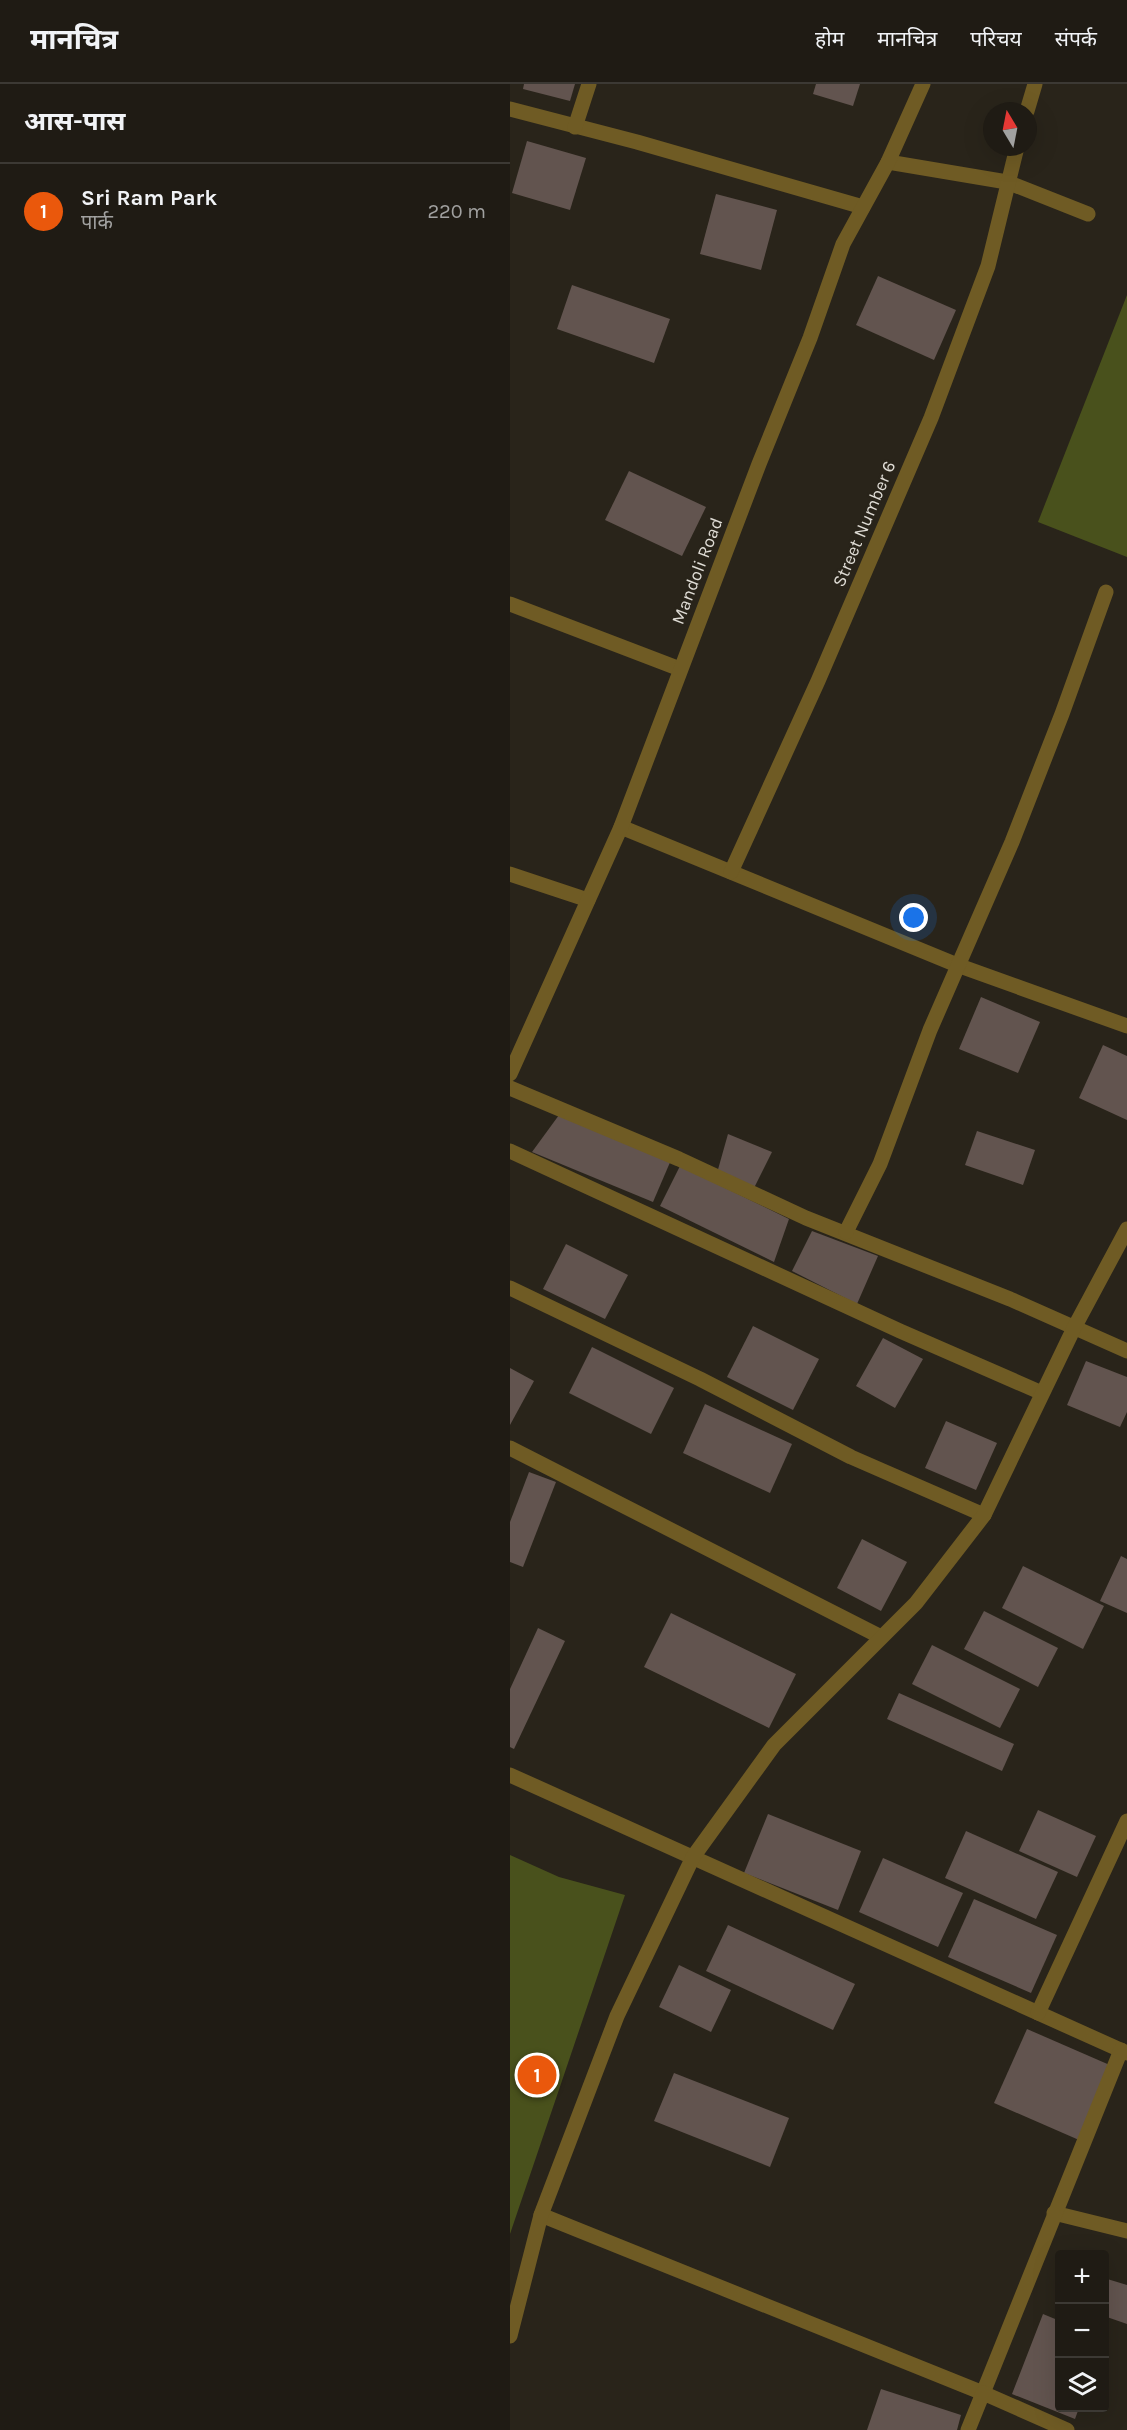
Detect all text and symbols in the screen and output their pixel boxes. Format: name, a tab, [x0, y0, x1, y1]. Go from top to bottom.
text: मानचित्र	[30, 23, 118, 56]
text: होम	[815, 27, 844, 51]
text: मानचित्र	[877, 27, 937, 51]
text: परिचय	[970, 27, 1022, 51]
text: संपर्क	[1055, 27, 1097, 51]
north arrow	[983, 102, 1037, 156]
text: आस-पास	[24, 106, 126, 137]
text: Sri Ram Park	[81, 185, 217, 211]
text: 1	[40, 200, 47, 223]
text: 220 m	[427, 200, 486, 223]
text: पार्क	[81, 211, 113, 234]
street label: Street Number 6	[828, 458, 900, 590]
street label: Mandoli Road	[667, 514, 727, 628]
your location	[899, 903, 928, 932]
pin: 1	[518, 2052, 556, 2098]
map controls	[1055, 2250, 1109, 2412]
button: +	[1055, 2250, 1109, 2304]
button: −	[1055, 2304, 1109, 2358]
button: layers	[1055, 2358, 1109, 2412]

